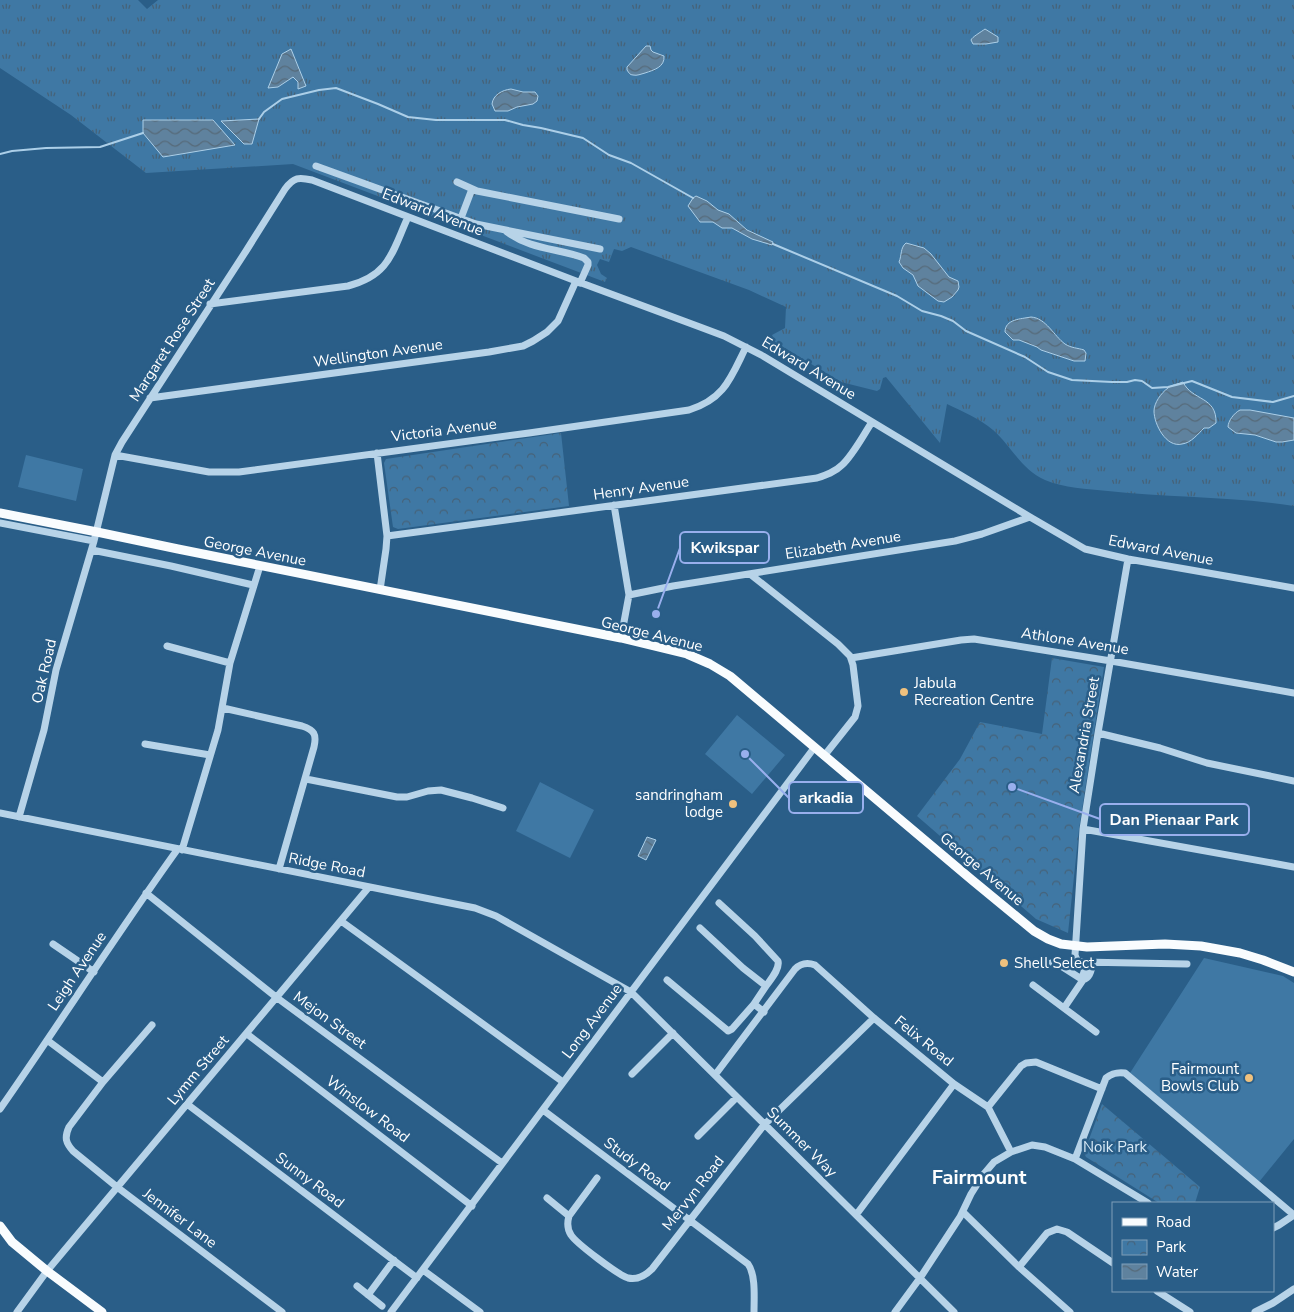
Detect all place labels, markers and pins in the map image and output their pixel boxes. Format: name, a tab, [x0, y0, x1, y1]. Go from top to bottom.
callout: Kwikspar	[680, 532, 769, 563]
place label: Jabula Recreation Centre	[913, 673, 1034, 710]
marker: Jabula Recreation Centre	[898, 686, 910, 698]
callout: arkadia	[789, 782, 863, 813]
place label: sandringham lodge	[635, 785, 723, 822]
marker: sandringham lodge	[727, 798, 739, 810]
callout: Dan Pienaar Park	[1100, 804, 1249, 835]
place label: Shell Select	[1014, 953, 1095, 973]
marker: Shell Select	[998, 957, 1010, 969]
place label: Fairmount Bowls Club	[1161, 1059, 1240, 1096]
marker: Fairmount Bowls Club	[1243, 1072, 1255, 1084]

